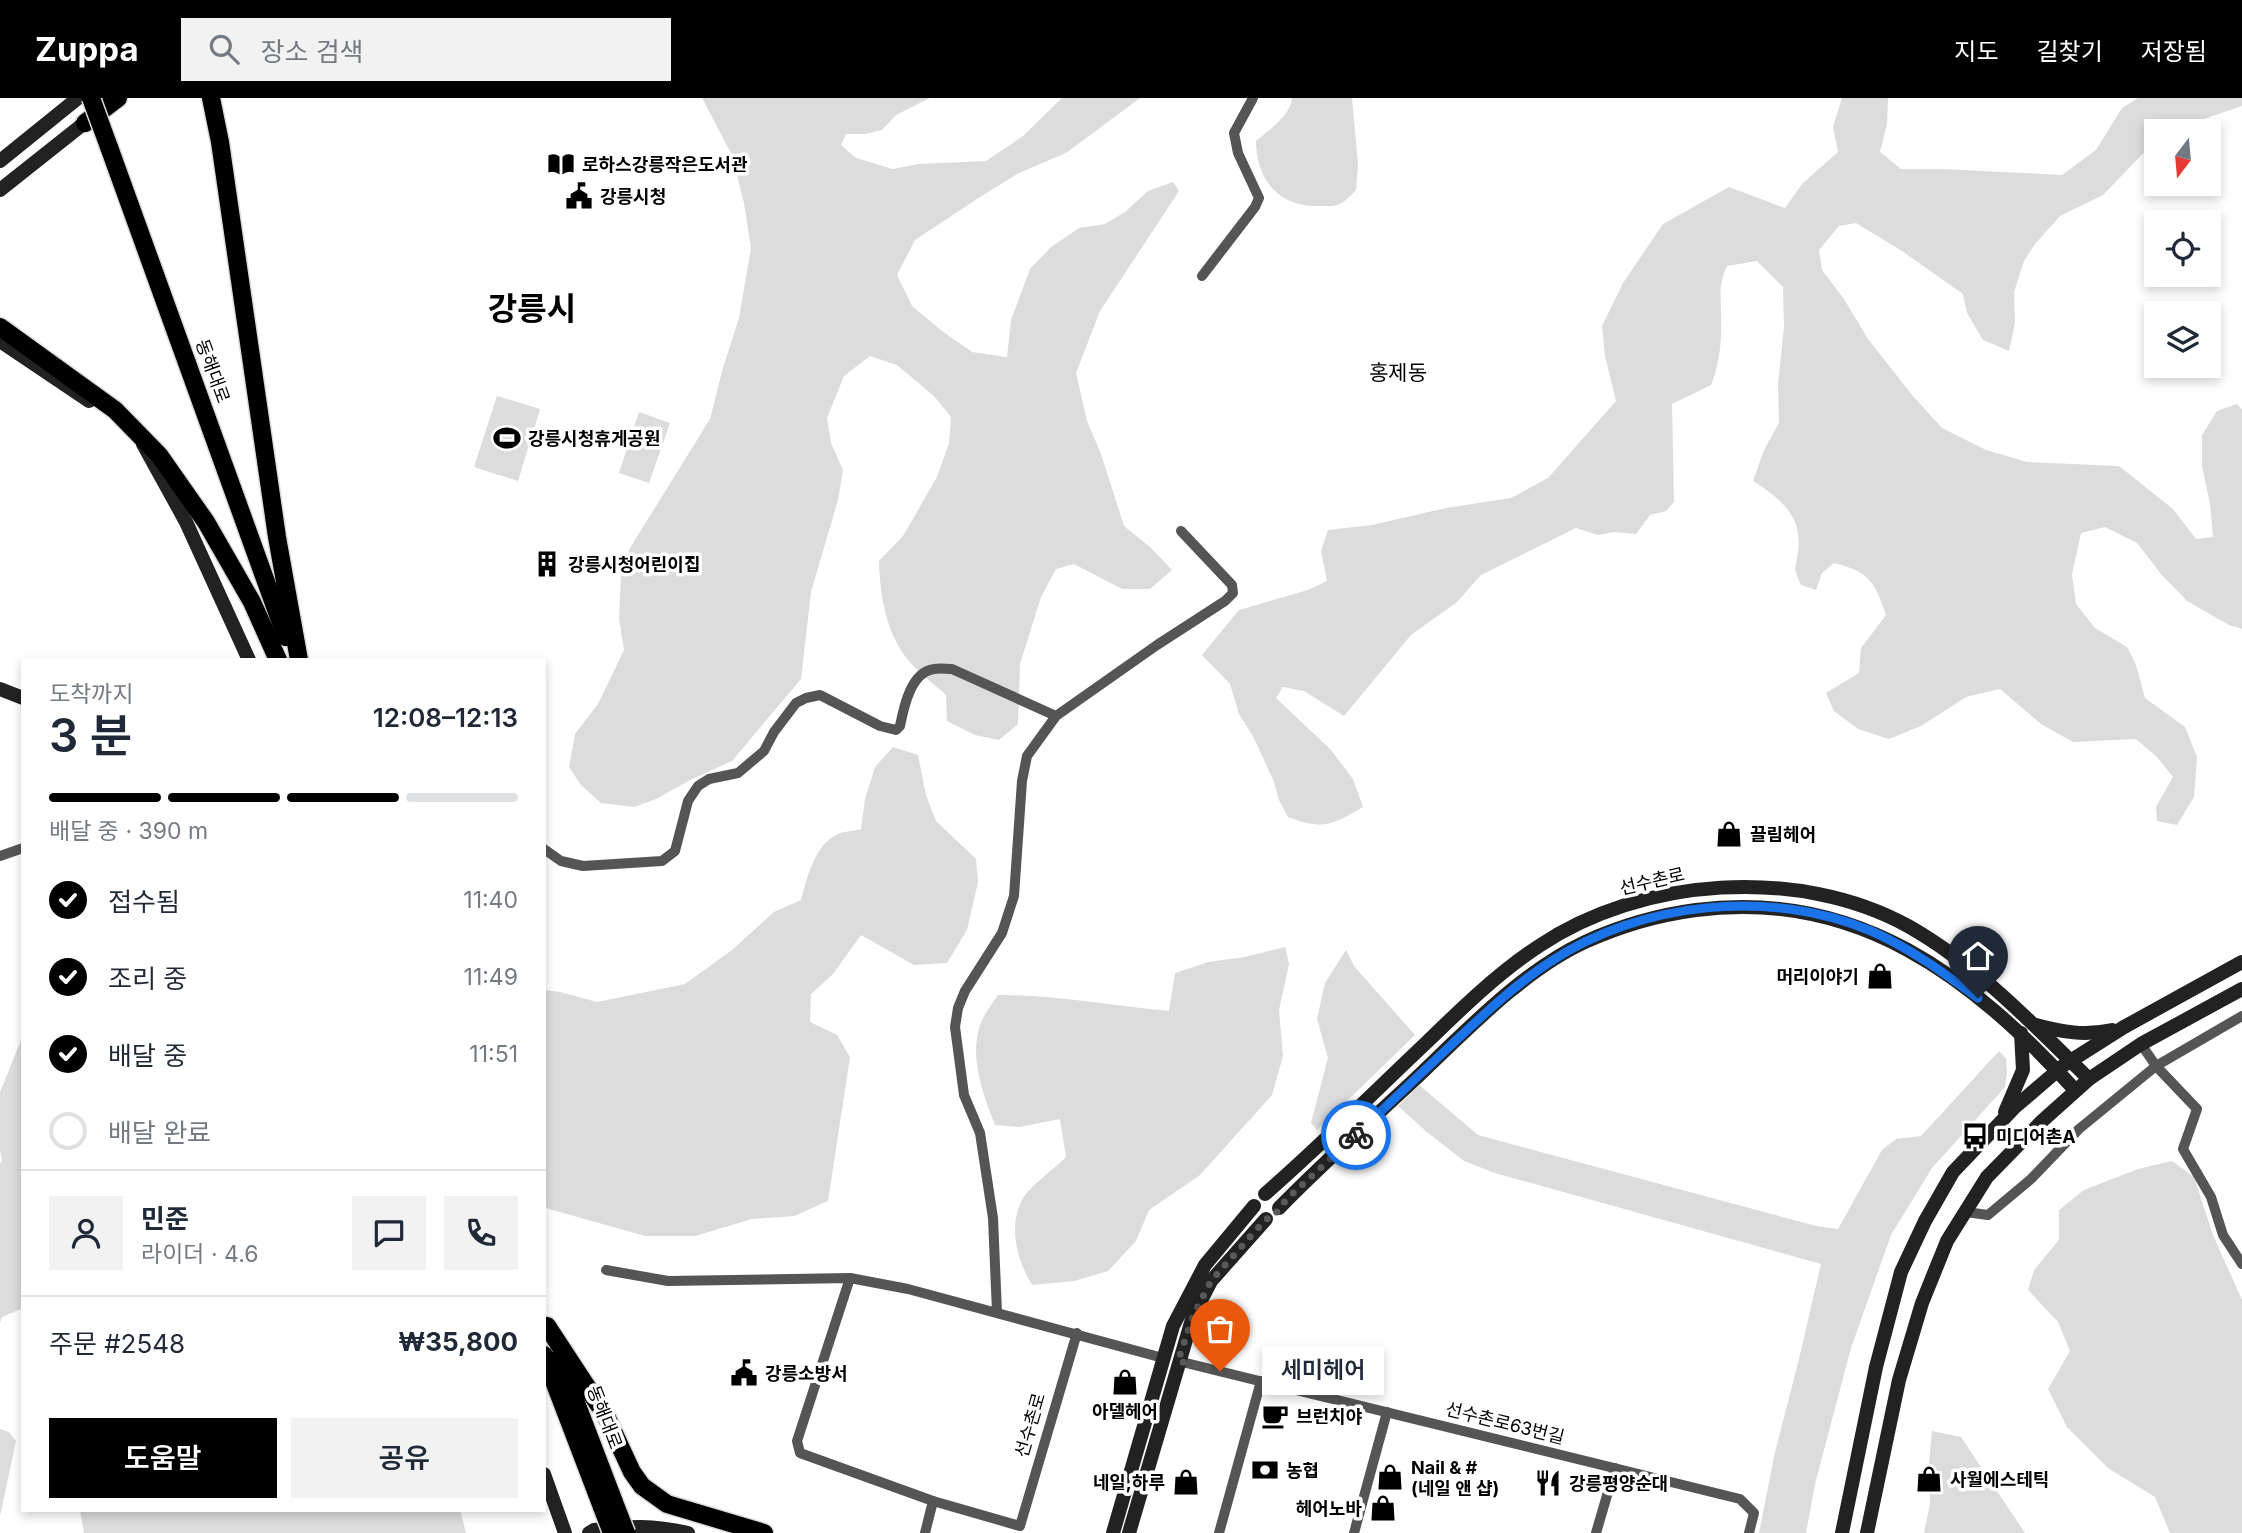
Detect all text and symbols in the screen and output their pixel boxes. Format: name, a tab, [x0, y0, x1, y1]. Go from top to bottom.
search box	[181, 18, 671, 81]
text: Zuppa	[35, 29, 139, 69]
icon: search	[205, 30, 243, 68]
text: 장소 검색	[261, 36, 364, 67]
text: 지도	[1954, 37, 1999, 66]
text: 길찾기	[2037, 37, 2103, 66]
text: 저장됨	[2141, 37, 2207, 66]
north arrow	[2144, 119, 2221, 196]
map controls	[2144, 119, 2221, 378]
library icon: 로하스강릉작은도서관	[546, 149, 576, 179]
place label: 로하스강릉작은도서관	[582, 154, 748, 175]
public building icon: 강릉시청	[564, 181, 594, 211]
place label: 강릉시청	[600, 186, 666, 207]
button: locate	[2144, 210, 2221, 287]
district label: 강릉시	[488, 289, 576, 328]
button: layers	[2144, 301, 2221, 378]
street label: 동해대로	[192, 336, 234, 406]
district label: 홍제동	[1369, 360, 1427, 385]
sports icon: 강릉시청휴게공원	[492, 423, 522, 453]
place label: 강릉시청휴게공원	[528, 428, 660, 449]
building icon: 강릉시청어린이집	[532, 549, 562, 579]
place label: 강릉시청어린이집	[568, 554, 700, 575]
text: 도착까지	[49, 680, 134, 708]
text: 12:08–12:13	[373, 702, 518, 733]
text: 3 분	[49, 707, 132, 763]
text: 배달 중 · 390 m	[49, 817, 208, 845]
shop icon: 끌림헤어	[1714, 819, 1744, 849]
place label: 끌림헤어	[1750, 824, 1816, 845]
street label: 선수촌로	[1617, 863, 1687, 899]
icon: check	[49, 881, 87, 919]
text: 접수됨	[108, 886, 180, 917]
text: 11:40	[463, 886, 518, 914]
pin	[1948, 926, 2008, 998]
icon: home	[1959, 937, 1997, 975]
icon: check	[49, 958, 87, 996]
shop icon: 머리이야기	[1865, 961, 1895, 991]
text: 조리 중	[108, 963, 187, 994]
text: 11:49	[464, 963, 518, 991]
place label: 머리이야기	[1776, 966, 1859, 987]
icon: check	[49, 1035, 87, 1073]
text: 배달 중	[108, 1040, 187, 1071]
text: 11:51	[469, 1040, 518, 1068]
courier	[1321, 1100, 1391, 1170]
icon: bike	[1337, 1116, 1375, 1154]
text: 배달 완료	[108, 1117, 211, 1148]
bus stop icon: 미디어촌A	[1960, 1121, 1990, 1151]
place label: 미디어촌A	[1996, 1126, 2076, 1147]
button: person	[49, 1196, 123, 1270]
button: chat	[352, 1196, 426, 1270]
button: phone	[444, 1196, 518, 1270]
text: 민준	[141, 1203, 189, 1234]
text: 라이더 · 4.6	[141, 1240, 258, 1268]
pin	[1190, 1299, 1250, 1371]
icon: bag	[1201, 1310, 1239, 1348]
text: ₩35,800	[398, 1326, 518, 1357]
text: 주문 #2548	[49, 1328, 185, 1359]
callout: 세미헤어	[1262, 1346, 1384, 1396]
text: 세미헤어	[1281, 1356, 1365, 1384]
public building icon: 강릉소방서	[729, 1358, 759, 1388]
place label: 강릉소방서	[765, 1363, 848, 1384]
shop icon: 아델헤어	[1110, 1367, 1140, 1397]
street label: 동해대로	[583, 1382, 627, 1452]
street label: 선수촌로	[1011, 1390, 1049, 1460]
street label: 선수촌로63번길	[1443, 1398, 1567, 1448]
place label: 아델헤어	[1092, 1401, 1158, 1422]
cafe icon: 브런치야	[1260, 1401, 1290, 1431]
place label: 브런치야	[1296, 1406, 1363, 1427]
button: 도움말	[49, 1418, 277, 1498]
button: 공유	[291, 1418, 518, 1498]
bank icon: 농협	[1250, 1455, 1280, 1485]
place label: Nail & # (네일 앤 샵)	[1411, 1457, 1499, 1499]
place label: 농협	[1286, 1460, 1319, 1481]
shop icon: Nail & # (네일 앤 샵)	[1375, 1462, 1405, 1492]
shop icon: 사월에스테틱	[1914, 1464, 1944, 1494]
shop icon: 네일,하루	[1171, 1467, 1201, 1497]
restaurant icon: 강릉평양순대	[1533, 1468, 1563, 1498]
place label: 사월에스테틱	[1950, 1469, 2049, 1490]
place label: 네일,하루	[1093, 1472, 1165, 1493]
place label: 강릉평양순대	[1569, 1473, 1668, 1494]
shop icon: 헤어노바	[1368, 1493, 1398, 1523]
place label: 헤어노바	[1296, 1498, 1362, 1519]

